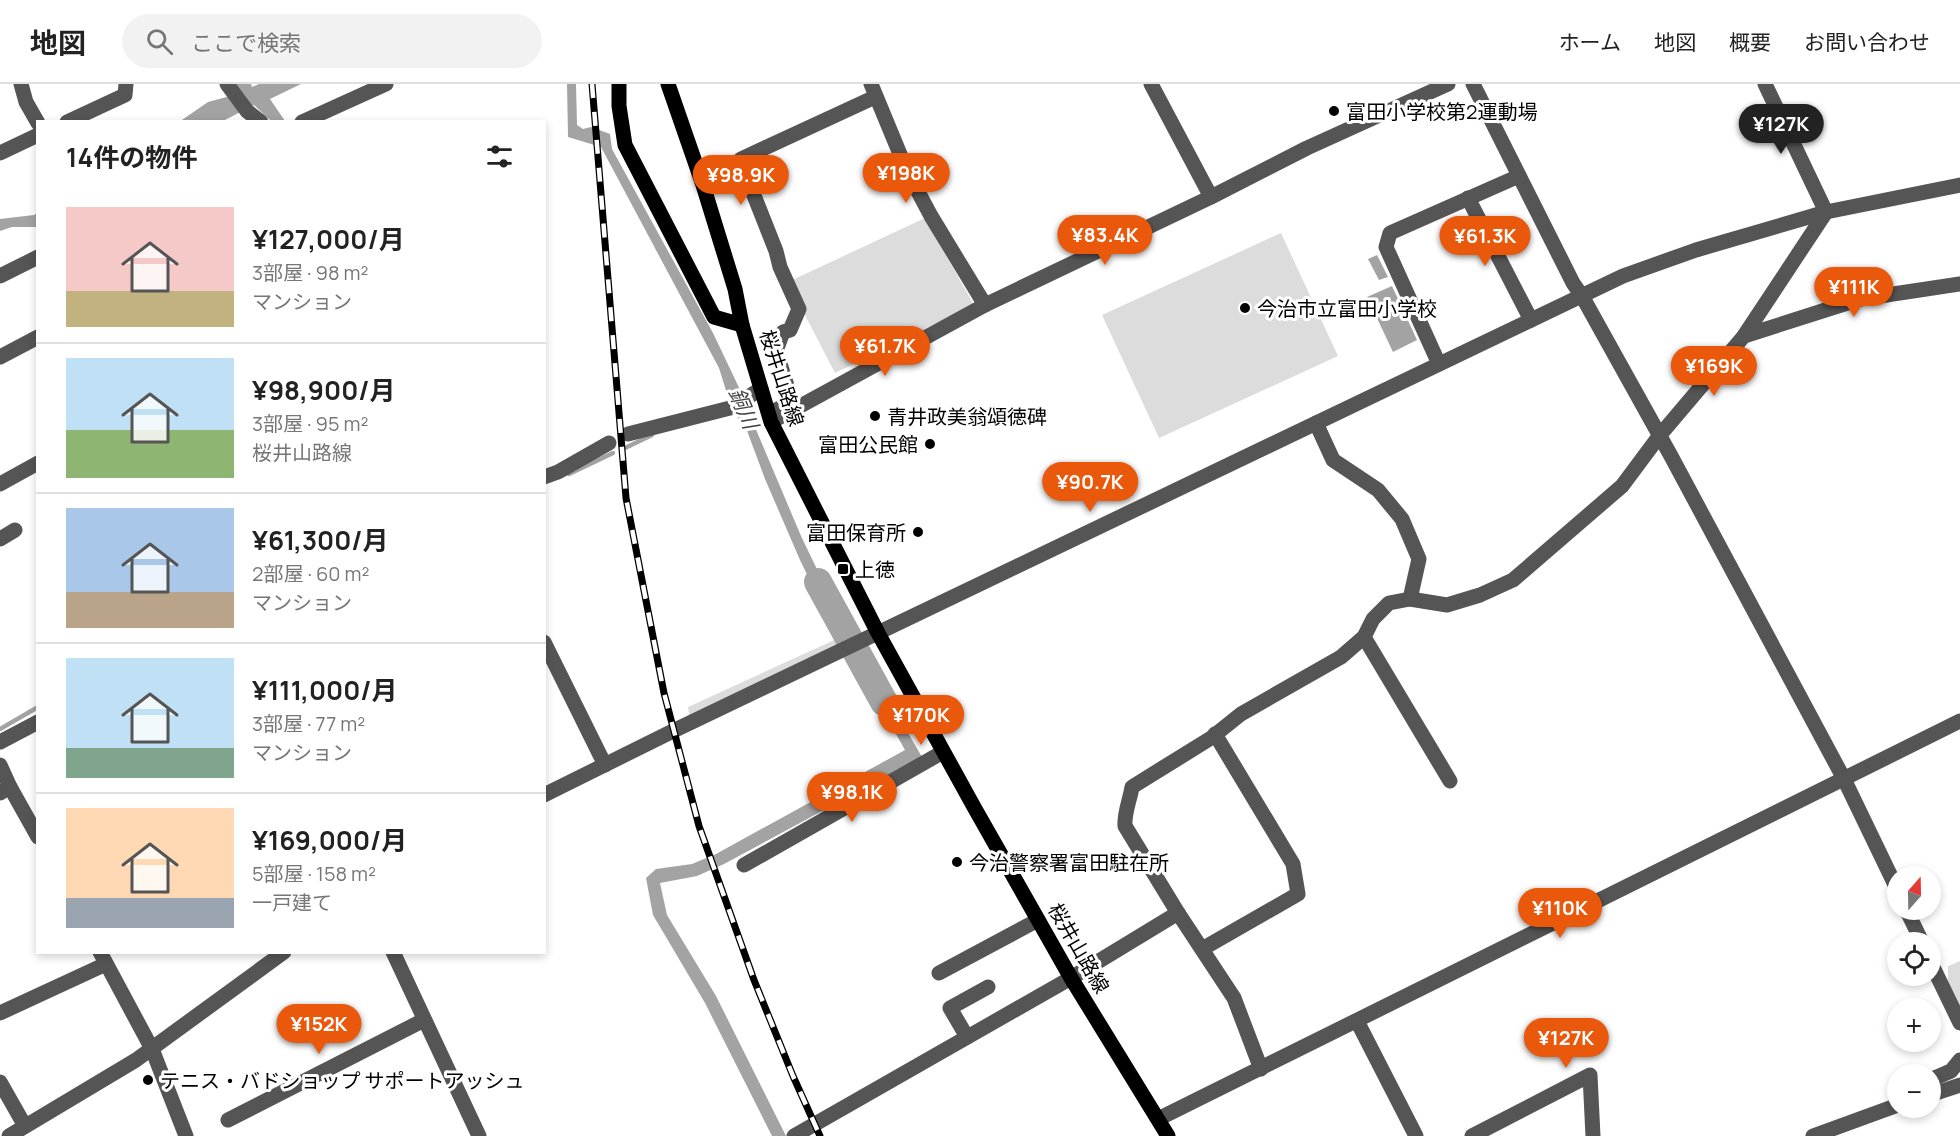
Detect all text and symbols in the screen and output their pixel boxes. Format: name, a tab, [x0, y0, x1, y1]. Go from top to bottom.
search box	[122, 14, 542, 68]
text: 地図	[30, 23, 86, 61]
icon: search	[143, 25, 176, 58]
text: ここで検索	[191, 28, 301, 58]
text: ホーム	[1559, 28, 1621, 56]
text: 地図	[1654, 28, 1696, 56]
text: 概要	[1729, 28, 1771, 56]
text: お問い合わせ	[1804, 28, 1930, 56]
place label: 富田小学校第2運動場	[1346, 98, 1537, 125]
marker: 富田小学校第2運動場	[1327, 104, 1341, 118]
pin: ¥127K	[1739, 104, 1823, 155]
text: ¥127K	[1753, 110, 1809, 137]
text: 14件の物件	[66, 139, 197, 175]
icon: filters	[483, 140, 516, 173]
pin: ¥198K	[864, 153, 948, 204]
pin: ¥98.9K	[692, 155, 790, 206]
text: ¥198K	[877, 159, 935, 186]
text: ¥98.9K	[707, 161, 775, 188]
pin: ¥83.4K	[1056, 215, 1154, 266]
pin: ¥61.3K	[1436, 216, 1534, 267]
text: ¥127,000/月	[252, 221, 405, 257]
text: ¥83.4K	[1071, 221, 1139, 248]
text: ¥61.3K	[1454, 222, 1516, 249]
icon: home	[114, 231, 186, 303]
text: 3部屋 · 98 m²	[252, 259, 369, 286]
pin: ¥111K	[1812, 267, 1896, 318]
text: ¥111K	[1828, 273, 1880, 300]
text: マンション	[252, 288, 352, 315]
place label: 今治市立富田小学校	[1257, 295, 1437, 322]
marker: 今治市立富田小学校	[1238, 301, 1252, 315]
street label: 桜井山路線	[754, 326, 810, 430]
pin: ¥61.7K	[836, 326, 934, 377]
text: ¥61.7K	[854, 332, 916, 359]
pin: ¥169K	[1672, 346, 1756, 397]
text: ¥169K	[1685, 352, 1743, 379]
text: ¥98,900/月	[252, 372, 396, 408]
icon: home	[114, 382, 186, 454]
water label: 銅川	[723, 383, 766, 435]
place label: 青井政美翁頌徳碑	[887, 403, 1047, 430]
marker: 青井政美翁頌徳碑	[868, 409, 882, 423]
text: 3部屋 · 95 m²	[252, 410, 369, 437]
place label: 富田公民館	[818, 431, 918, 458]
marker: 富田公民館	[923, 437, 937, 451]
text: 桜井山路線	[252, 439, 352, 466]
pin: ¥90.7K	[1041, 462, 1139, 513]
text: ¥90.7K	[1056, 468, 1124, 495]
place label: 富田保育所	[806, 519, 906, 546]
text: ¥61,300/月	[252, 522, 389, 558]
marker: 富田保育所	[911, 525, 925, 539]
icon: home	[114, 532, 186, 604]
place label: 上徳	[855, 556, 895, 583]
text: 2部屋 · 60 m²	[252, 560, 370, 587]
marker: 上徳	[836, 562, 850, 576]
text: マンション	[252, 589, 352, 616]
text: ¥111,000/月	[252, 672, 398, 708]
icon: home	[114, 682, 186, 754]
pin: ¥170K	[879, 695, 963, 746]
text: ¥170K	[892, 701, 950, 728]
text: 3部屋 · 77 m²	[252, 710, 365, 737]
text: マンション	[252, 739, 352, 766]
pin: ¥98.1K	[803, 772, 901, 823]
text: ¥98.1K	[821, 778, 883, 805]
text: ¥169,000/月	[252, 822, 407, 858]
icon: home	[114, 832, 186, 904]
place label: 今治警察署富田駐在所	[969, 849, 1169, 876]
marker: 今治警察署富田駐在所	[950, 855, 964, 869]
text: 5部屋 · 158 m²	[252, 860, 376, 887]
north arrow	[1887, 866, 1941, 920]
map controls	[1887, 866, 1941, 1118]
pin: ¥110K	[1518, 888, 1602, 939]
text: 一戸建て	[252, 889, 332, 916]
text: ¥110K	[1532, 894, 1588, 921]
street label: 桜井山路線	[1042, 898, 1116, 998]
button: locate	[1887, 932, 1941, 986]
button: +	[1887, 998, 1941, 1052]
pin: ¥152K	[277, 1004, 361, 1055]
text: ¥152K	[290, 1010, 348, 1037]
pin: ¥127K	[1524, 1018, 1608, 1069]
text: ¥127K	[1538, 1024, 1594, 1051]
button: −	[1887, 1064, 1941, 1118]
place label: テニス・バドショップ サポートアッシュ	[160, 1067, 525, 1094]
marker: テニス・バドショップ サポートアッシュ	[141, 1073, 155, 1087]

